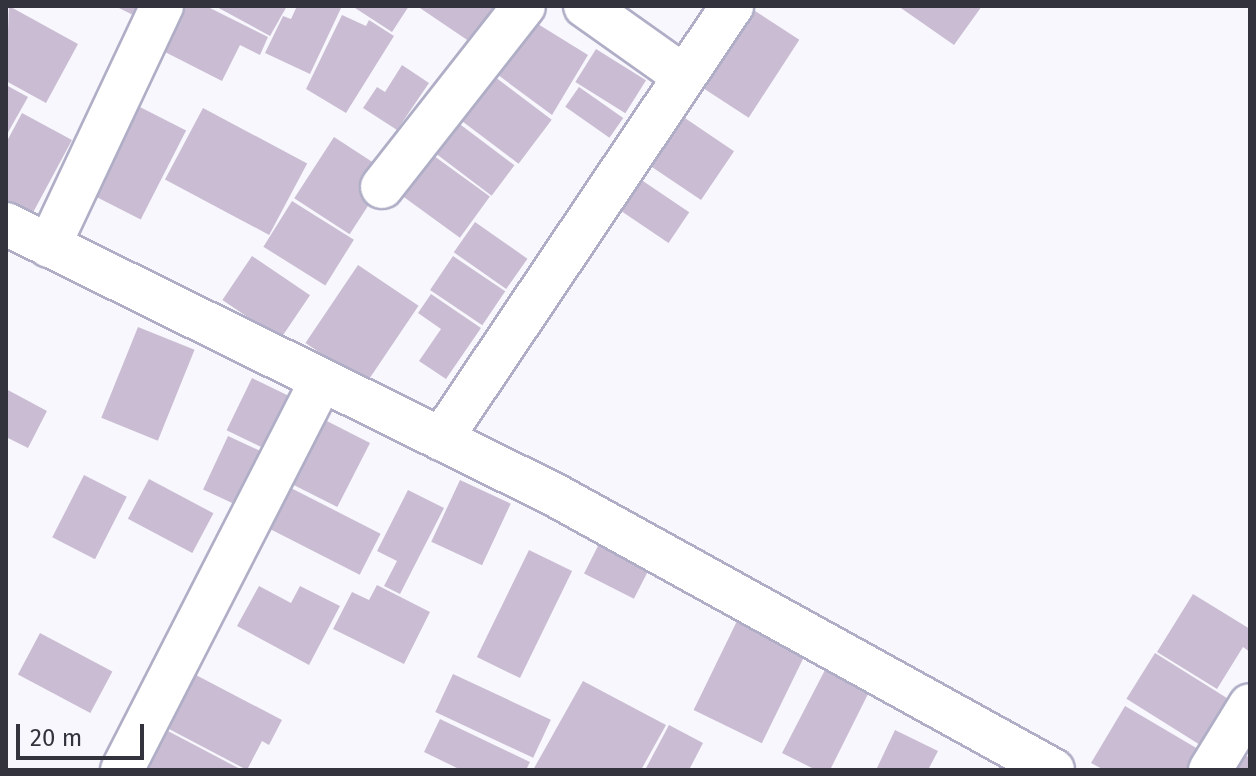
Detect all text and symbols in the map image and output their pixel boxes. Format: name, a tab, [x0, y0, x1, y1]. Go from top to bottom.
scale bar	[20, 708, 148, 758]
text: 20 m	[30, 724, 82, 752]

